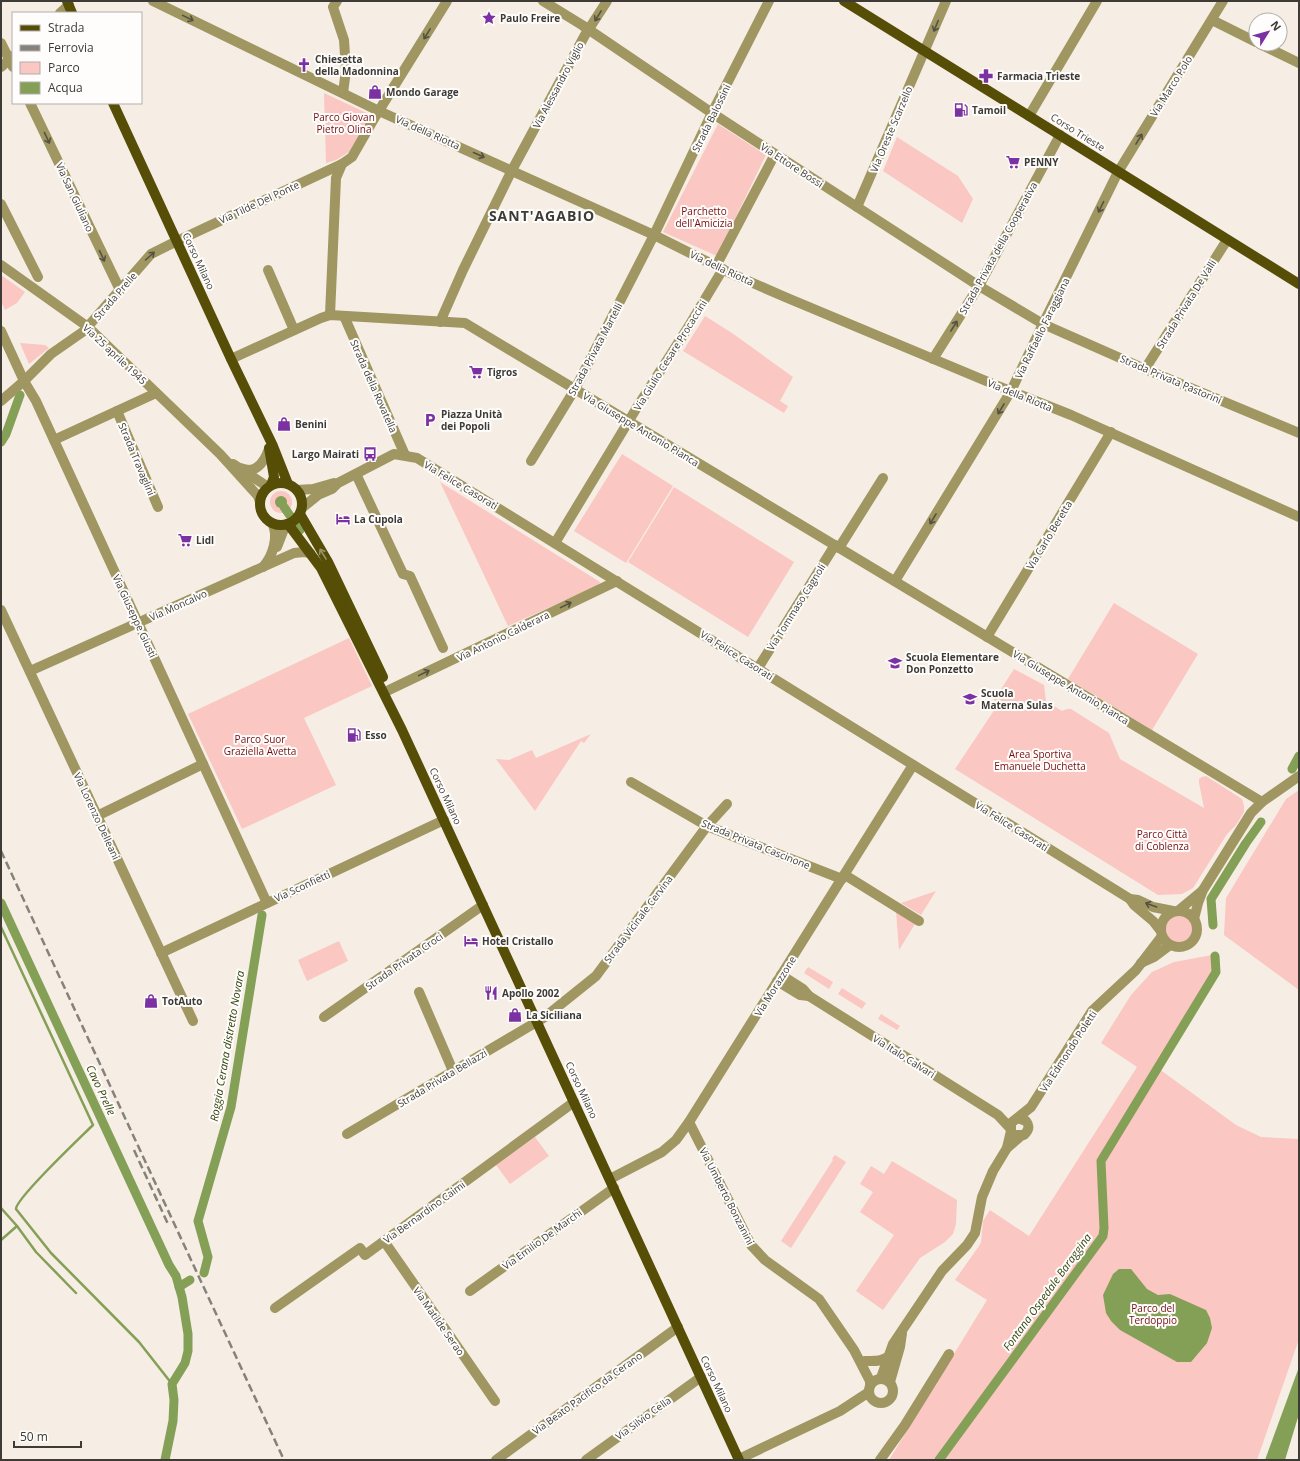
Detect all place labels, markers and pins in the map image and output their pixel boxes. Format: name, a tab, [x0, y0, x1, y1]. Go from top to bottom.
place icon: Paulo Freire	[481, 10, 497, 26]
place label: Paulo Freire	[500, 11, 560, 25]
place label: Chiesetta della Madonnina	[315, 52, 399, 78]
church icon: Chiesetta della Madonnina	[296, 57, 312, 73]
pharmacy icon: Farmacia Trieste	[978, 68, 994, 84]
place label: Farmacia Trieste	[997, 69, 1080, 83]
shop icon: Mondo Garage	[367, 84, 383, 100]
place label: Mondo Garage	[386, 85, 459, 99]
fuel station icon: Tamoil	[953, 102, 969, 118]
place label: Tamoil	[972, 103, 1006, 117]
supermarket icon: PENNY	[1005, 154, 1021, 170]
place label: PENNY	[1024, 155, 1059, 169]
supermarket icon: Tigros	[468, 364, 484, 380]
place label: Tigros	[487, 365, 517, 379]
place label: Piazza Unità dei Popoli	[441, 407, 502, 433]
parking icon: Piazza Unità dei Popoli	[422, 412, 438, 428]
shop icon: Benini	[276, 416, 292, 432]
place label: Benini	[295, 417, 327, 431]
bus stop icon: Largo Mairati	[362, 446, 378, 462]
place label: Largo Mairati	[292, 447, 359, 461]
hotel icon: La Cupola	[335, 511, 351, 527]
place label: La Cupola	[354, 512, 403, 526]
supermarket icon: Lidl	[177, 532, 193, 548]
place label: Lidl	[196, 533, 214, 547]
place label: Scuola Elementare Don Ponzetto	[906, 650, 999, 676]
school or university icon: Scuola Elementare Don Ponzetto	[887, 655, 903, 671]
place label: Scuola Materna Sulas	[981, 686, 1053, 712]
school or university icon: Scuola Materna Sulas	[962, 691, 978, 707]
fuel station icon: Esso	[346, 727, 362, 743]
place label: Esso	[365, 728, 387, 742]
hotel icon: Hotel Cristallo	[463, 933, 479, 949]
place label: Hotel Cristallo	[482, 934, 553, 948]
restaurant icon: Apollo 2002	[483, 985, 499, 1001]
place label: Apollo 2002	[502, 986, 559, 1000]
shop icon: TotAuto	[143, 993, 159, 1009]
place label: TotAuto	[162, 994, 202, 1008]
shop icon: La Siciliana	[507, 1007, 523, 1023]
place label: La Siciliana	[526, 1008, 582, 1022]

